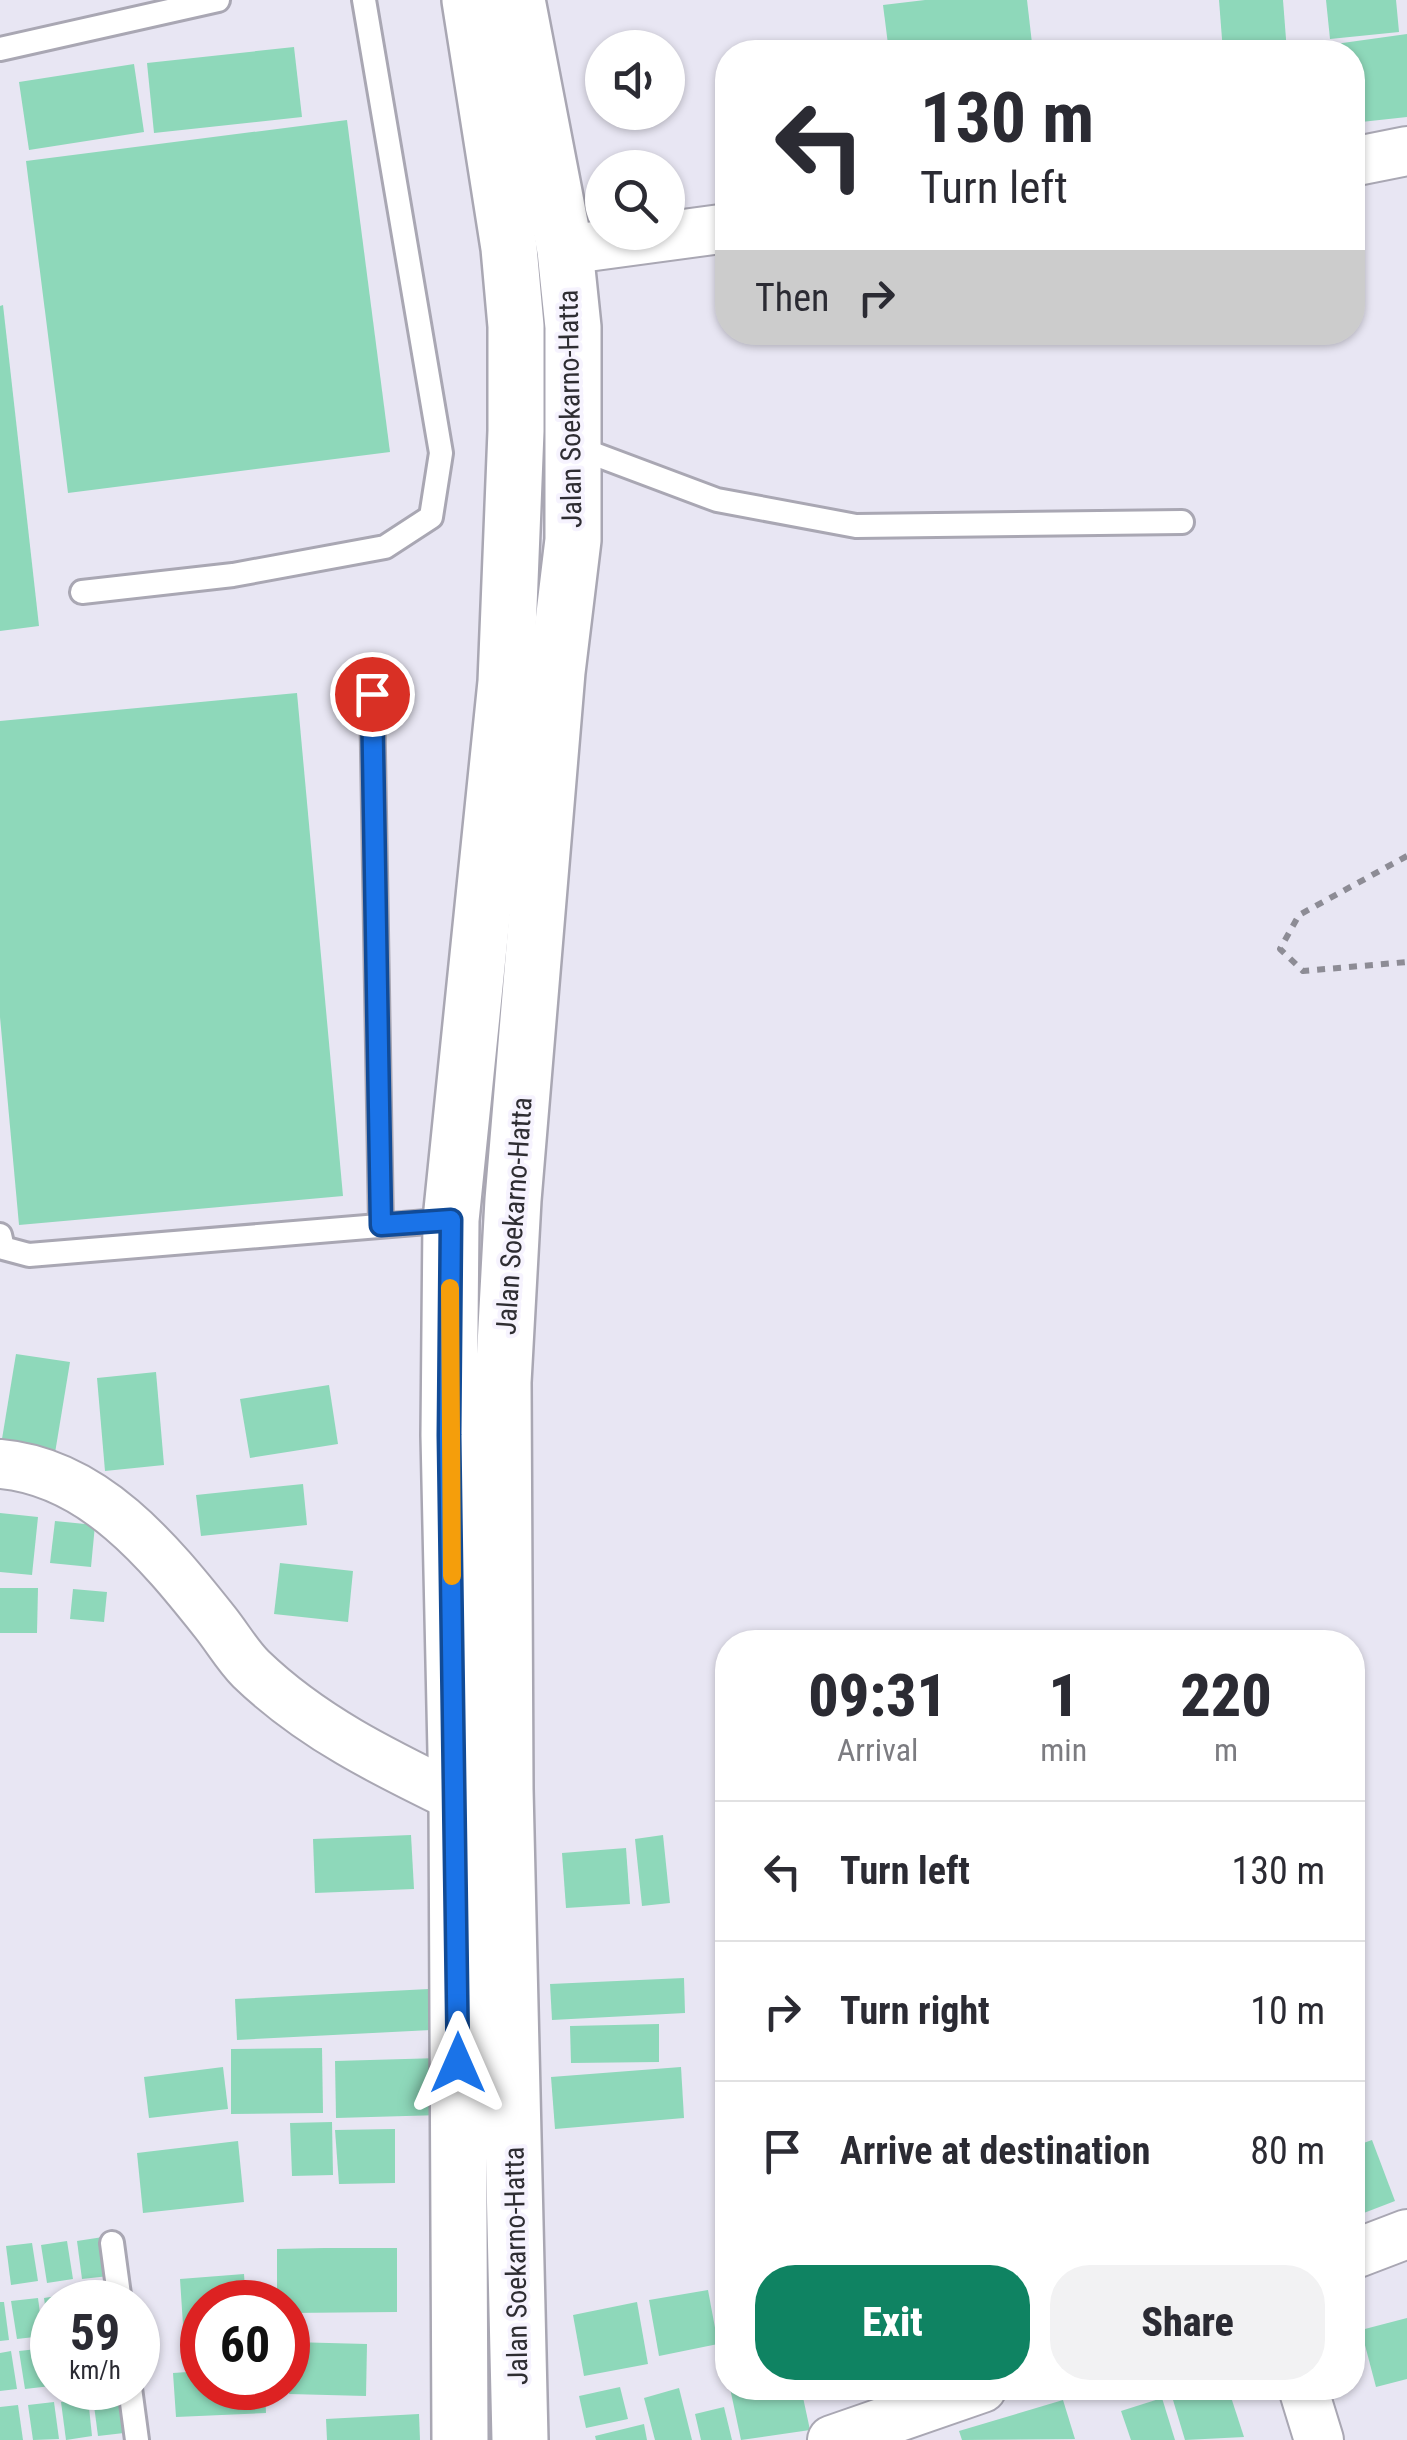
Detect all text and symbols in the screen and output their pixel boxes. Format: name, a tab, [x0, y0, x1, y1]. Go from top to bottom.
map controls	[585, 30, 685, 250]
button: sound	[585, 30, 685, 130]
text: 130 m	[920, 77, 1094, 159]
icon: left	[755, 80, 885, 210]
button: search	[585, 150, 685, 250]
text: Turn left	[920, 161, 1068, 214]
icon: right	[849, 270, 904, 325]
text: Then	[755, 276, 829, 320]
street label: Jalan Soekarno-Hatta	[551, 290, 589, 528]
pin	[330, 652, 415, 737]
icon: arrive	[345, 667, 400, 722]
street label: Jalan Soekarno-Hatta	[489, 1096, 539, 1336]
text: 09:31	[808, 1660, 947, 1731]
text: 1	[1048, 1660, 1079, 1731]
text: 220	[1180, 1660, 1272, 1731]
text: Arrival	[837, 1731, 918, 1769]
text: min	[1040, 1731, 1087, 1769]
text: m	[1214, 1731, 1238, 1769]
icon: left	[755, 1844, 810, 1899]
text: Turn left	[840, 1849, 970, 1893]
text: 130 m	[1231, 1849, 1325, 1893]
icon: right	[755, 1984, 810, 2039]
text: Turn right	[840, 1989, 990, 2033]
text: 10 m	[1250, 1989, 1325, 2033]
position arrow	[406, 2011, 510, 2115]
icon: arrive	[755, 2124, 810, 2179]
text: Arrive at destination	[840, 2129, 1150, 2173]
text: 80 m	[1250, 2129, 1325, 2173]
street label: Jalan Soekarno-Hatta	[497, 2147, 535, 2385]
button: Exit	[755, 2265, 1030, 2380]
button: Share	[1050, 2265, 1325, 2380]
speed limit sign: 60	[180, 2280, 310, 2410]
text: 59	[70, 2304, 120, 2362]
text: km/h	[69, 2356, 121, 2385]

